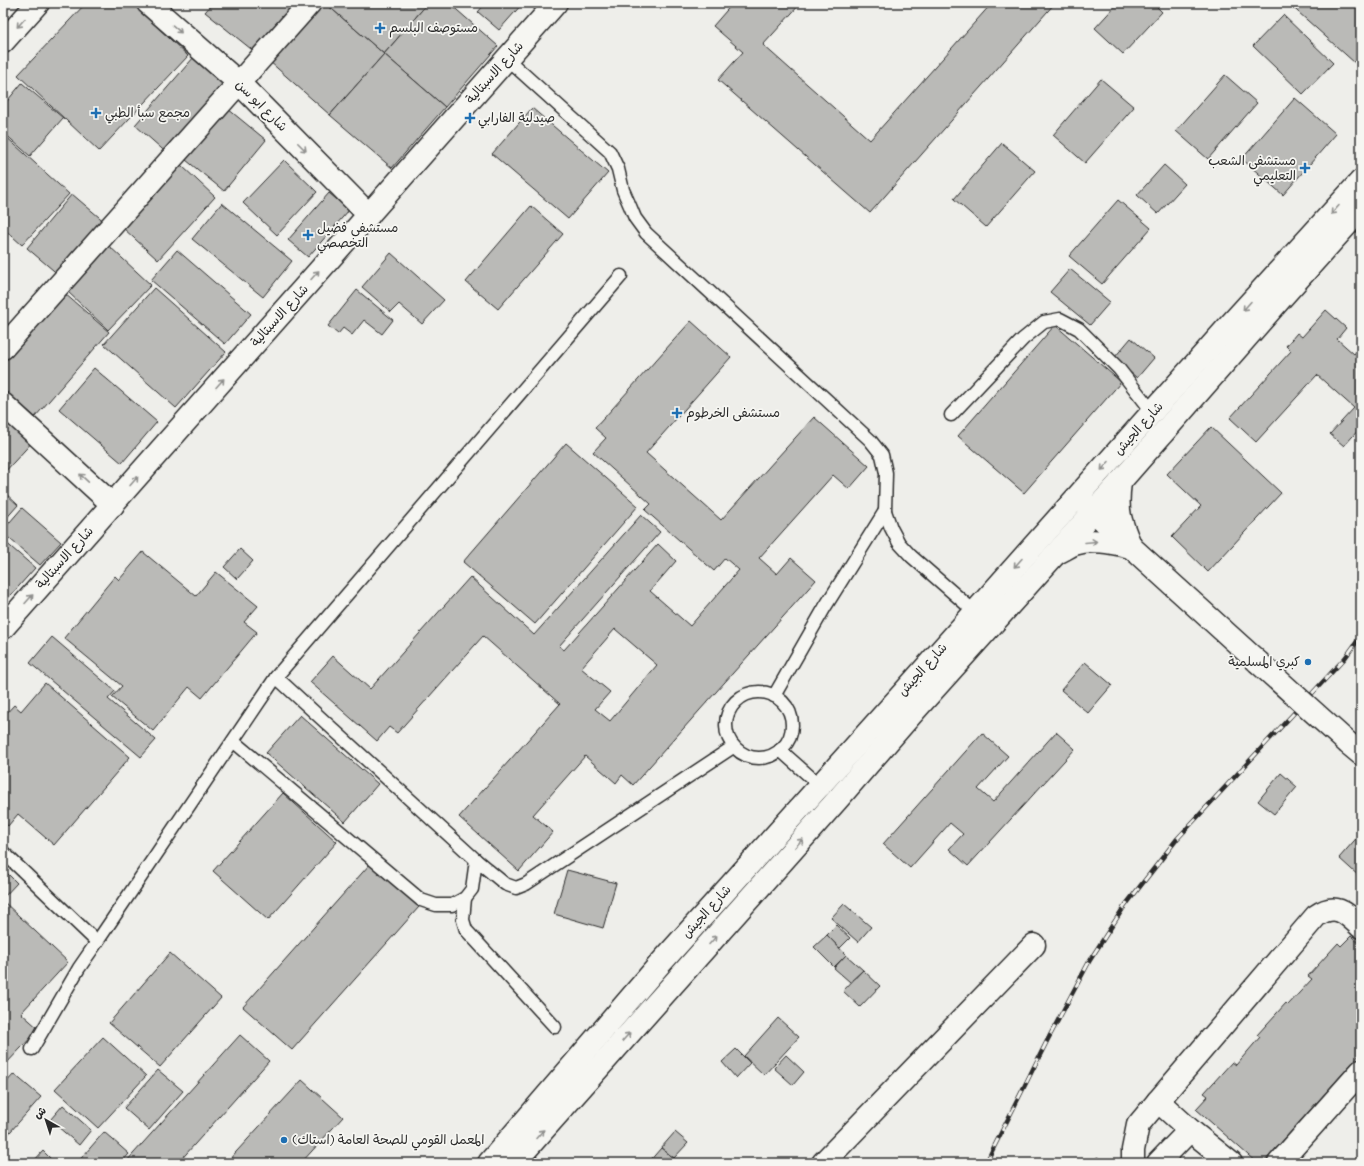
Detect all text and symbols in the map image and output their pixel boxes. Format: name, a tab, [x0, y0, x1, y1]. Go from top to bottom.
one-way arrow	[16, 17, 25, 28]
place label: مستوصف البلسم	[389, 20, 478, 38]
marker: مستوصف البلسم	[374, 22, 386, 34]
one-way arrow	[172, 24, 182, 33]
street label: شارع الاسبتالية	[462, 38, 528, 108]
street label: شارع ابو سن	[231, 76, 291, 136]
place label: مجمع سبأ الطبي	[105, 105, 190, 124]
marker: مجمع سبأ الطبي	[90, 107, 102, 119]
place label: صيدلية الفارابي	[478, 110, 555, 129]
marker: صيدلية الفارابي	[465, 113, 475, 123]
one-way arrow	[297, 142, 307, 152]
place label: مستشفى الشعب التعليمي	[1208, 153, 1296, 187]
marker: مستشفى الشعب التعليمي	[1299, 162, 1311, 174]
one-way arrow	[1330, 205, 1339, 215]
place label: مستشفى فضيل التخصصي	[317, 220, 398, 254]
marker: مستشفى فضيل التخصصي	[302, 229, 314, 241]
one-way arrow	[310, 271, 319, 281]
street label: شارع الاسبتالية	[247, 281, 313, 351]
one-way arrow	[1242, 301, 1252, 311]
one-way arrow	[215, 378, 224, 389]
street label: شارع الجيش	[1111, 399, 1167, 459]
place label: مستشفى الخرطوم	[686, 405, 780, 423]
marker: مستشفى الخرطوم	[671, 407, 683, 419]
one-way arrow	[1100, 461, 1110, 471]
one-way arrow	[79, 473, 89, 483]
one-way arrow	[129, 475, 138, 486]
street label: شارع الاسبتالية	[32, 523, 98, 593]
one-way arrow	[1084, 539, 1097, 546]
one-way arrow	[1014, 558, 1023, 568]
one-way arrow	[24, 594, 33, 604]
street label: شارع الجيش	[895, 640, 951, 700]
place label: كبري المسلمية	[1228, 654, 1300, 671]
marker: كبري المسلمية	[1303, 657, 1313, 667]
one-way arrow	[794, 838, 803, 848]
street label: شارع الجيش	[679, 882, 735, 942]
one-way arrow	[708, 934, 717, 945]
one-way arrow	[622, 1032, 631, 1042]
north arrow	[26, 1100, 66, 1140]
text: ش	[31, 1104, 49, 1122]
one-way arrow	[535, 1129, 544, 1139]
place label: المعمل القومي للصحة العامة (استاك)	[292, 1132, 484, 1151]
marker: المعمل القومي للصحة العامة (استاك)	[279, 1135, 289, 1145]

